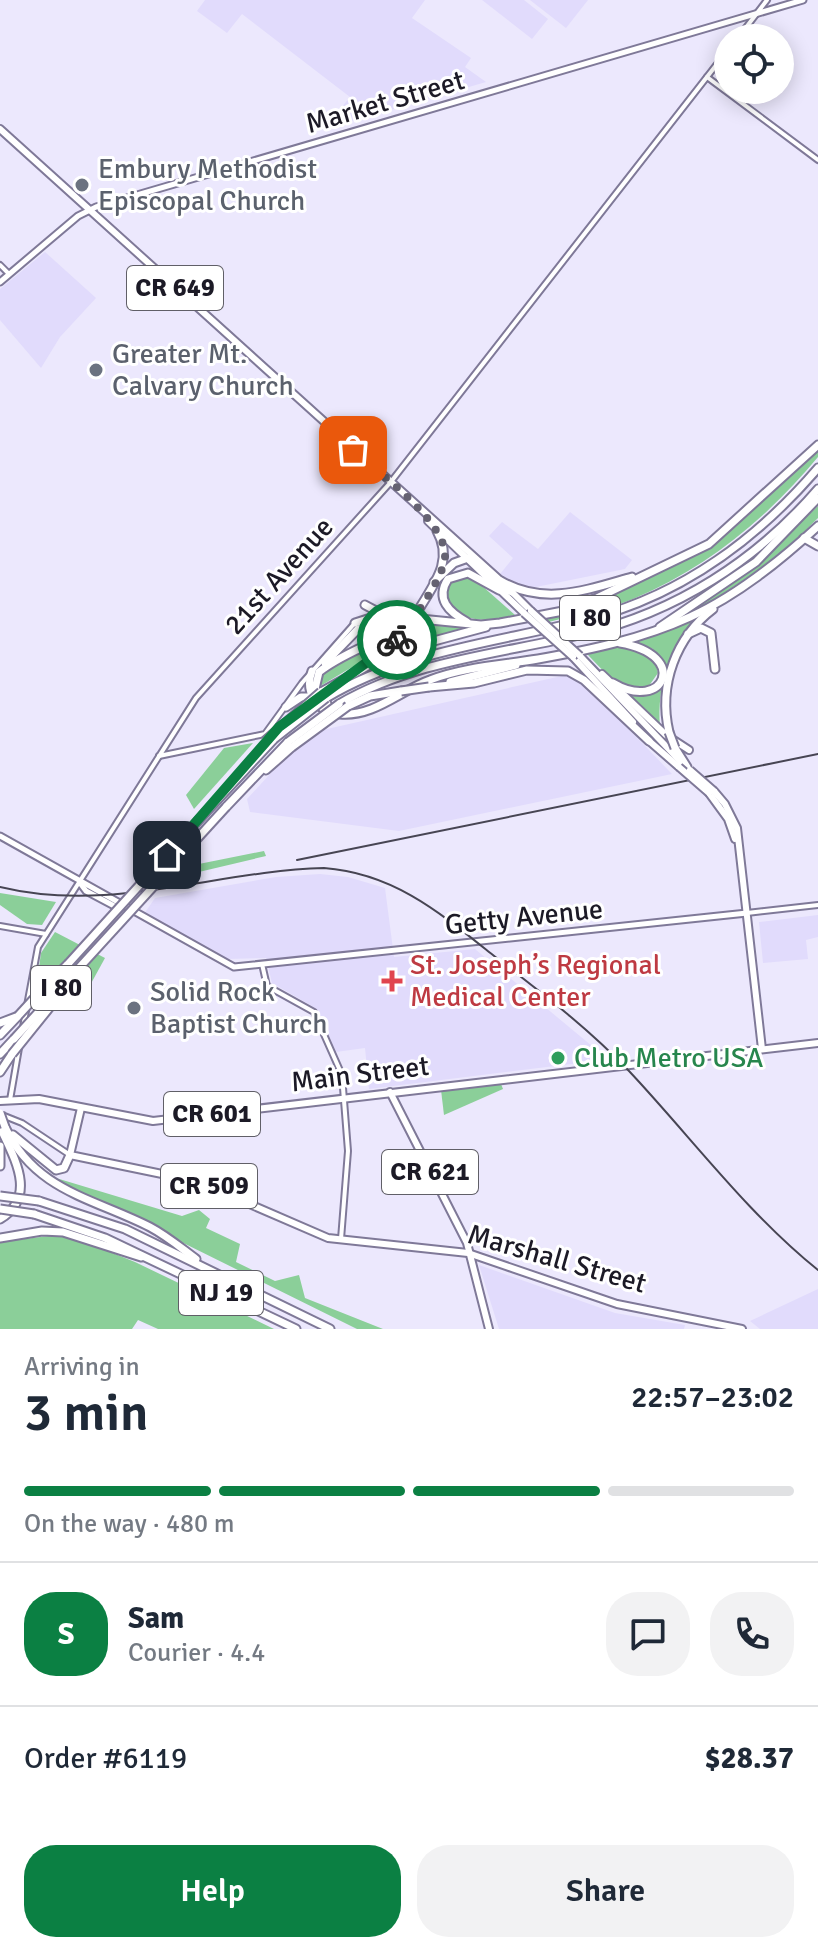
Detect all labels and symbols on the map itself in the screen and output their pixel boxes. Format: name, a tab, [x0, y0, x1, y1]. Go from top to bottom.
street label: Market Street	[302, 63, 468, 141]
place label: Embury Methodist Episcopal Church	[98, 152, 317, 218]
marker: Embury Methodist Episcopal Church	[73, 176, 91, 194]
road number: CR 649	[127, 266, 223, 310]
place label: Greater Mt. Calvary Church	[112, 337, 294, 403]
marker: Greater Mt. Calvary Church	[87, 361, 105, 379]
pin	[319, 416, 387, 484]
street label: 21st Avenue	[218, 510, 340, 642]
road number: I 80	[560, 596, 620, 640]
courier	[357, 600, 437, 680]
pin	[133, 821, 201, 889]
street label: Getty Avenue	[443, 892, 605, 942]
place label: St. Joseph’s Regional Medical Center	[410, 948, 661, 1014]
road number: I 80	[31, 966, 91, 1010]
marker: St. Joseph’s Regional Medical Center	[381, 970, 403, 992]
place label: Solid Rock Baptist Church	[150, 975, 327, 1041]
marker: Solid Rock Baptist Church	[125, 999, 143, 1017]
place label: Club Metro USA	[574, 1041, 763, 1075]
street label: Main Street	[289, 1049, 431, 1099]
marker: Club Metro USA	[549, 1049, 567, 1067]
road number: CR 601	[164, 1092, 260, 1136]
road number: CR 621	[382, 1150, 478, 1194]
road number: CR 509	[161, 1164, 257, 1208]
street label: Marshall Street	[464, 1217, 650, 1301]
road number: NJ 19	[179, 1271, 263, 1315]

